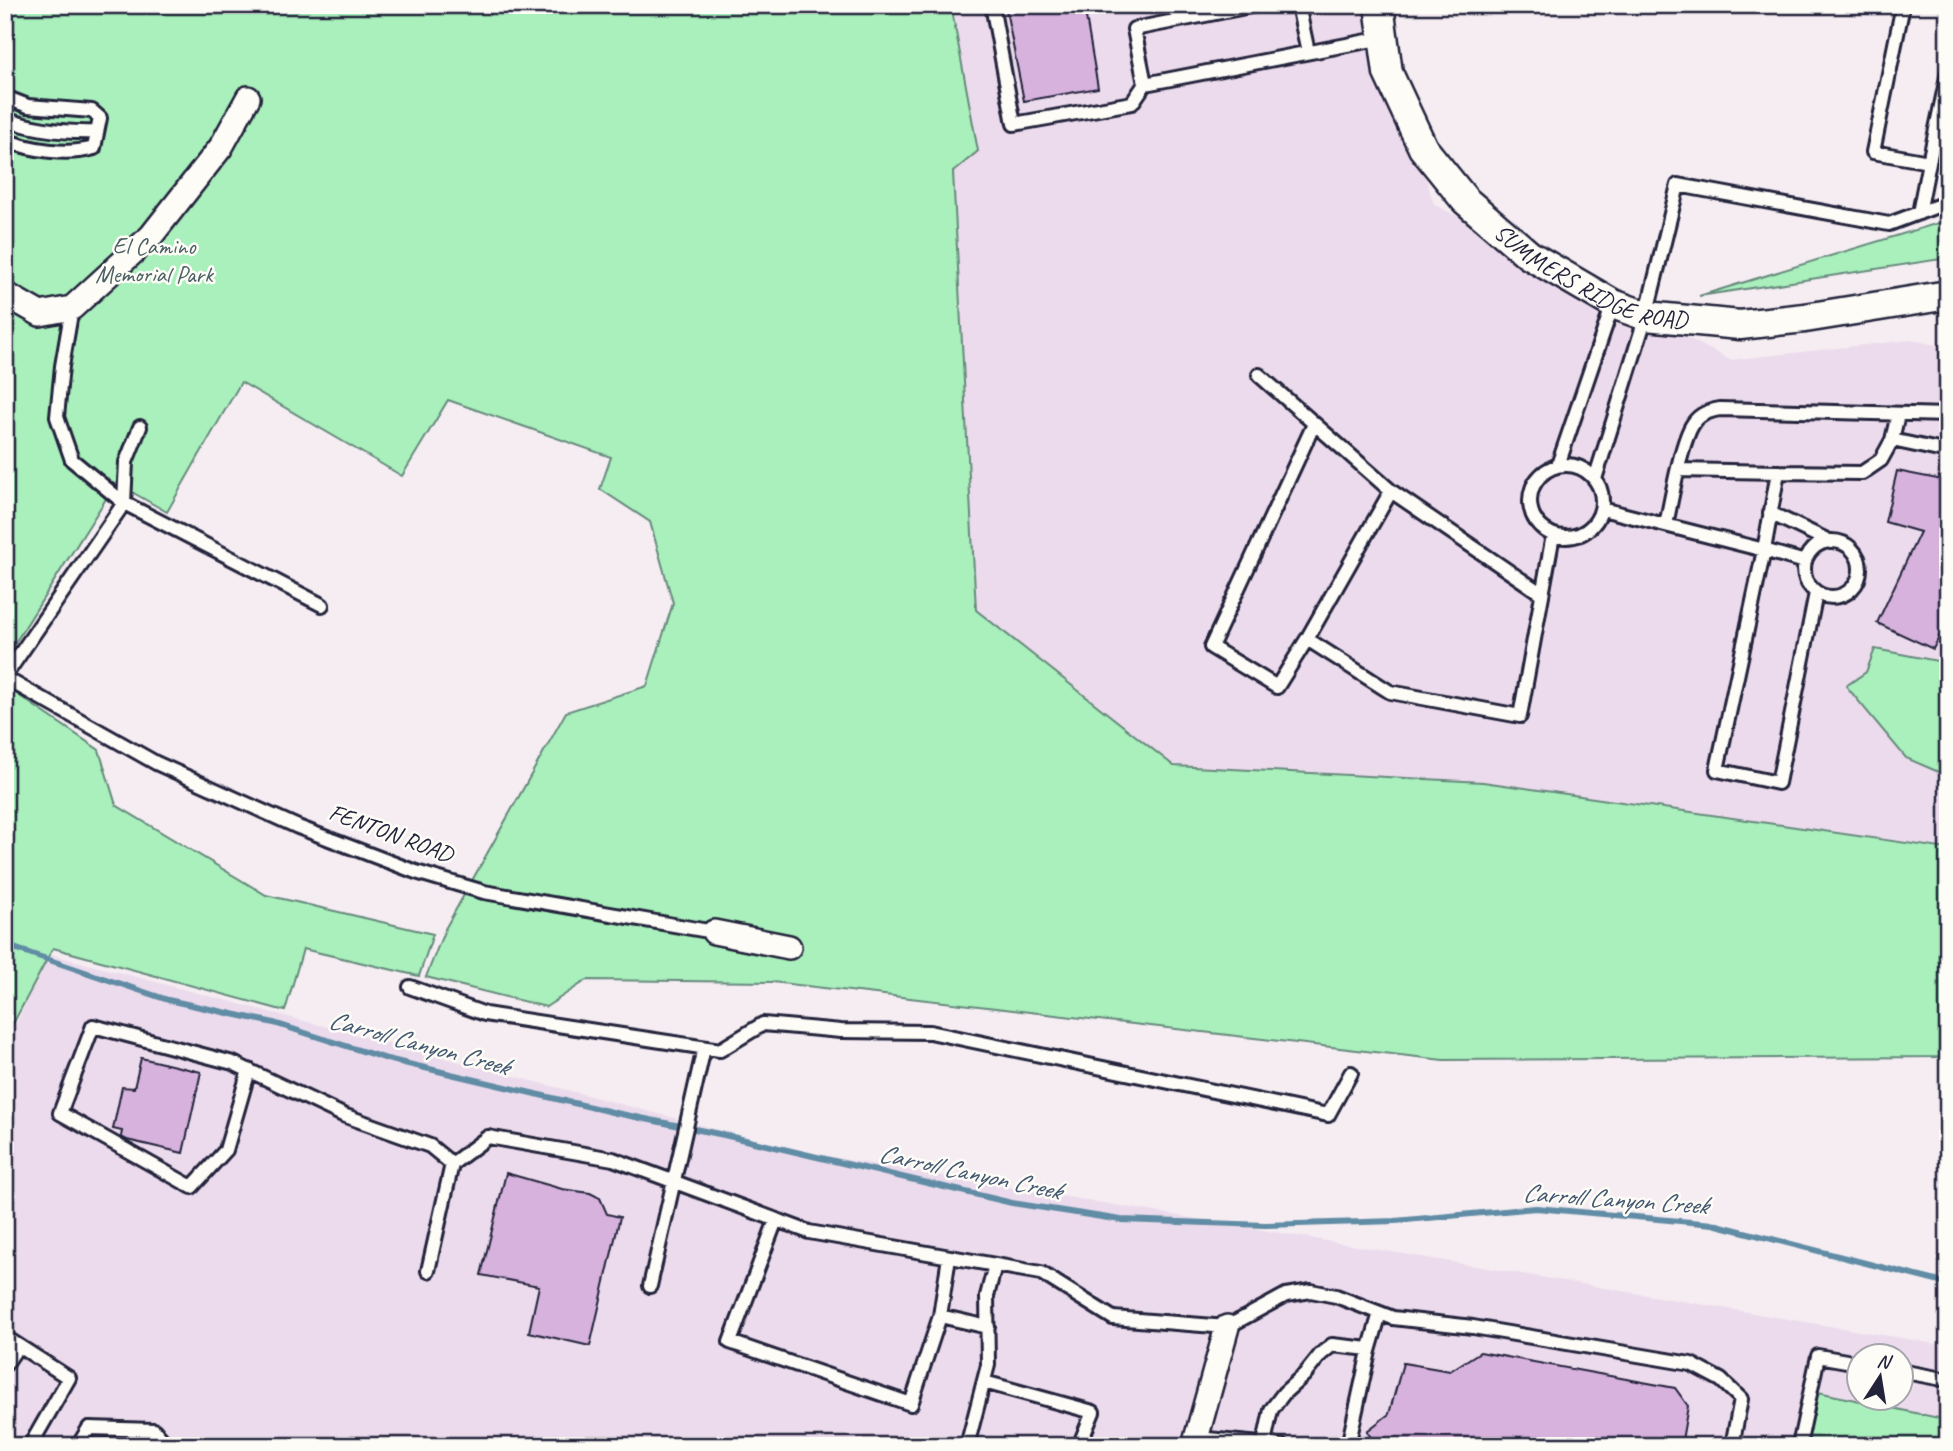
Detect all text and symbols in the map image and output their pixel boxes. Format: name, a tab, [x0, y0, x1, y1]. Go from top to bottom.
street label: SUMMERS RIDGE ROAD	[1488, 217, 1691, 335]
park label: El Camino Memorial Park	[95, 231, 215, 289]
street label: FENTON ROAD	[325, 797, 459, 870]
water label: Carroll Canyon Creek	[325, 1003, 518, 1084]
water label: Carroll Canyon Creek	[876, 1137, 1069, 1209]
water label: Carroll Canyon Creek	[1521, 1176, 1714, 1222]
north arrow	[1844, 1342, 1914, 1412]
text: N	[1875, 1348, 1895, 1375]

